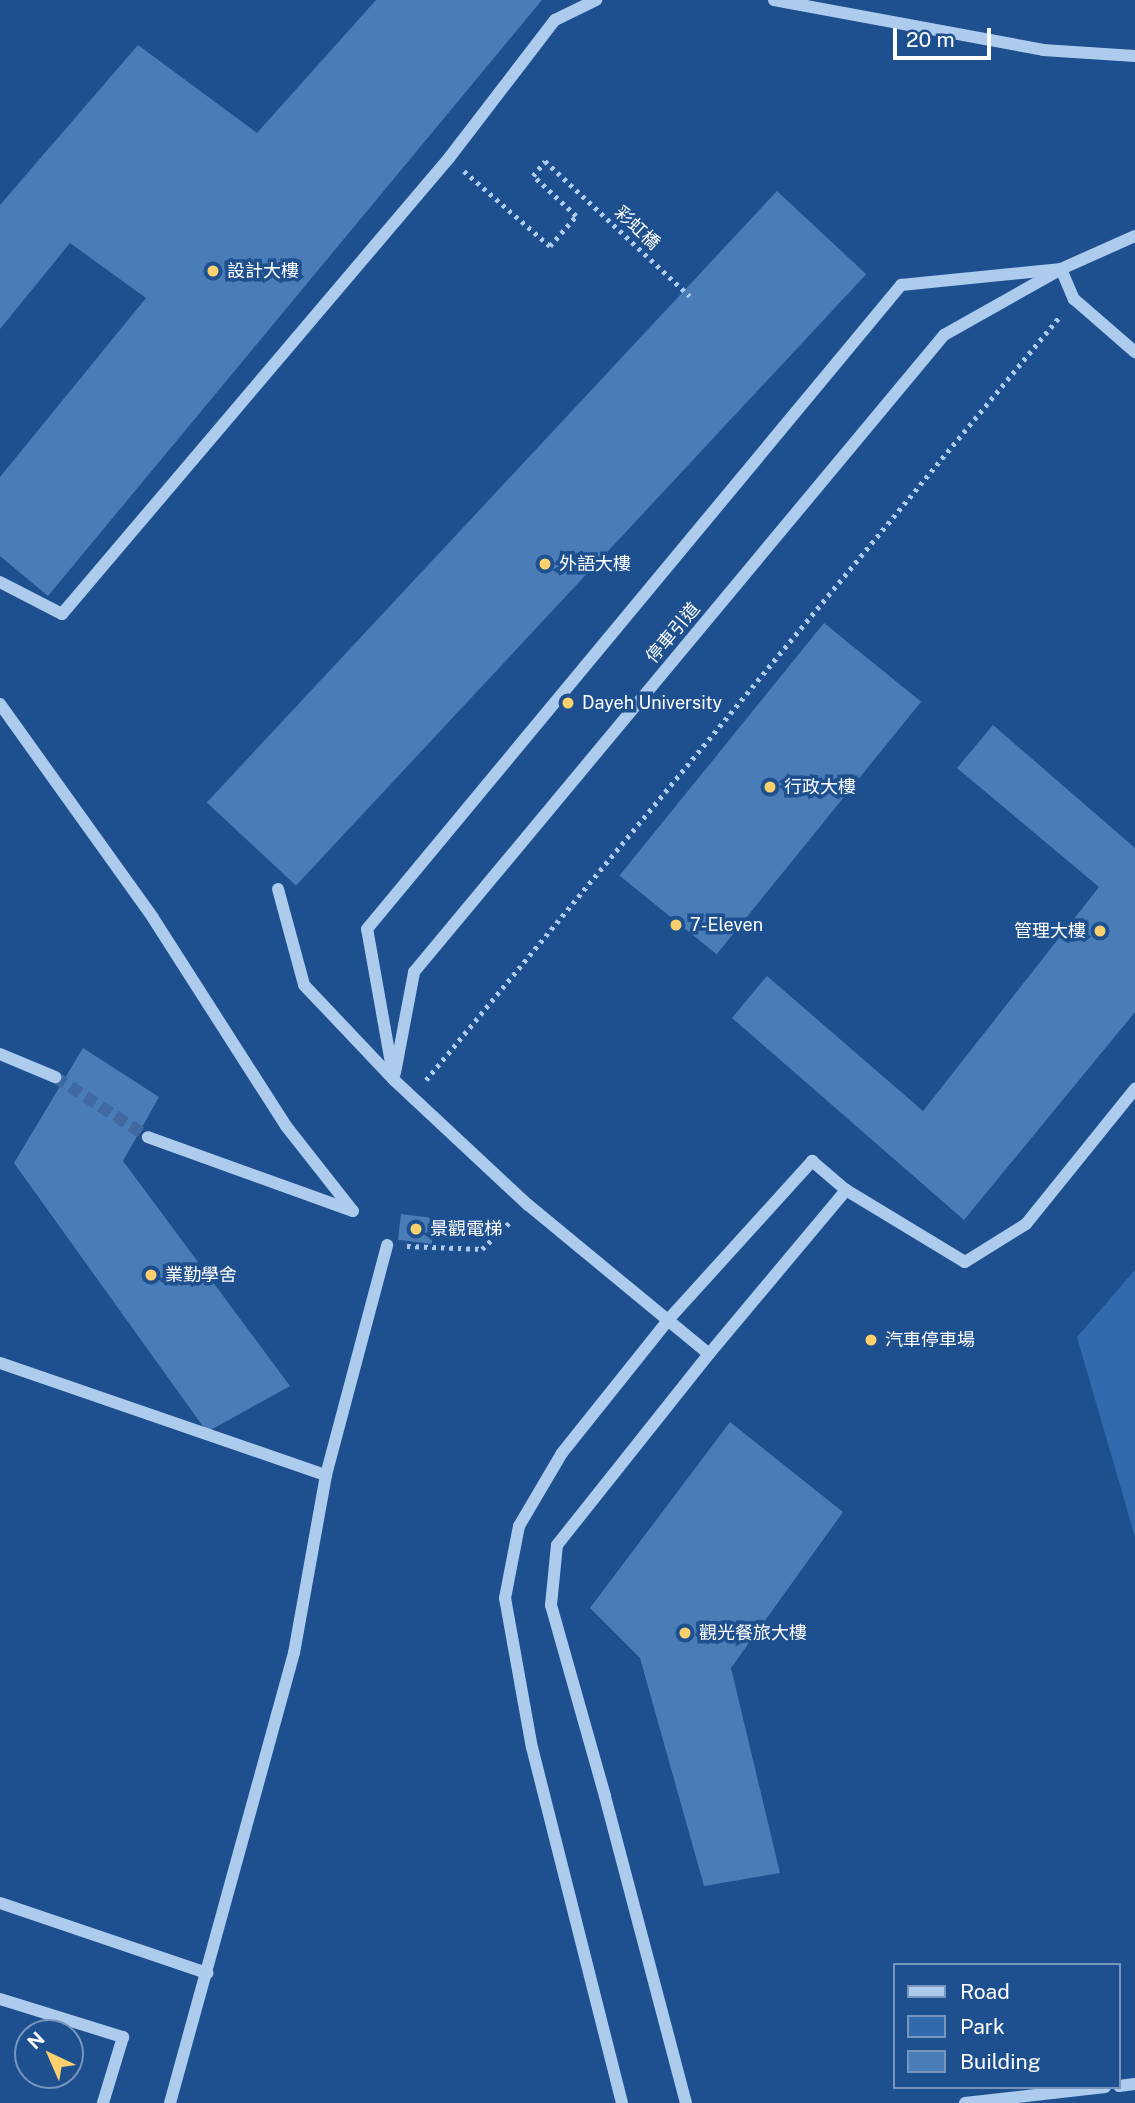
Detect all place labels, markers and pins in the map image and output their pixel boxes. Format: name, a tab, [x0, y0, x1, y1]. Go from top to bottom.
place label: 設計大樓	[227, 260, 299, 282]
marker: 設計大樓	[205, 263, 221, 279]
place label: 外語大樓	[559, 553, 631, 575]
marker: 外語大樓	[537, 556, 553, 572]
place label: Dayeh University	[582, 692, 722, 714]
marker: Dayeh University	[560, 695, 576, 711]
place label: 行政大樓	[784, 776, 856, 798]
marker: 行政大樓	[762, 779, 778, 795]
place label: 7-Eleven	[690, 914, 763, 936]
marker: 7-Eleven	[668, 917, 684, 933]
place label: 管理大樓	[1014, 920, 1086, 942]
marker: 管理大樓	[1092, 923, 1108, 939]
place label: 景觀電梯	[430, 1218, 502, 1240]
marker: 景觀電梯	[408, 1221, 424, 1237]
place label: 業勤學舍	[165, 1264, 237, 1286]
marker: 業勤學舍	[143, 1267, 159, 1283]
place label: 汽車停車場	[885, 1329, 975, 1351]
marker: 汽車停車場	[863, 1332, 879, 1348]
place label: 觀光餐旅大樓	[699, 1622, 807, 1644]
marker: 觀光餐旅大樓	[677, 1625, 693, 1641]

